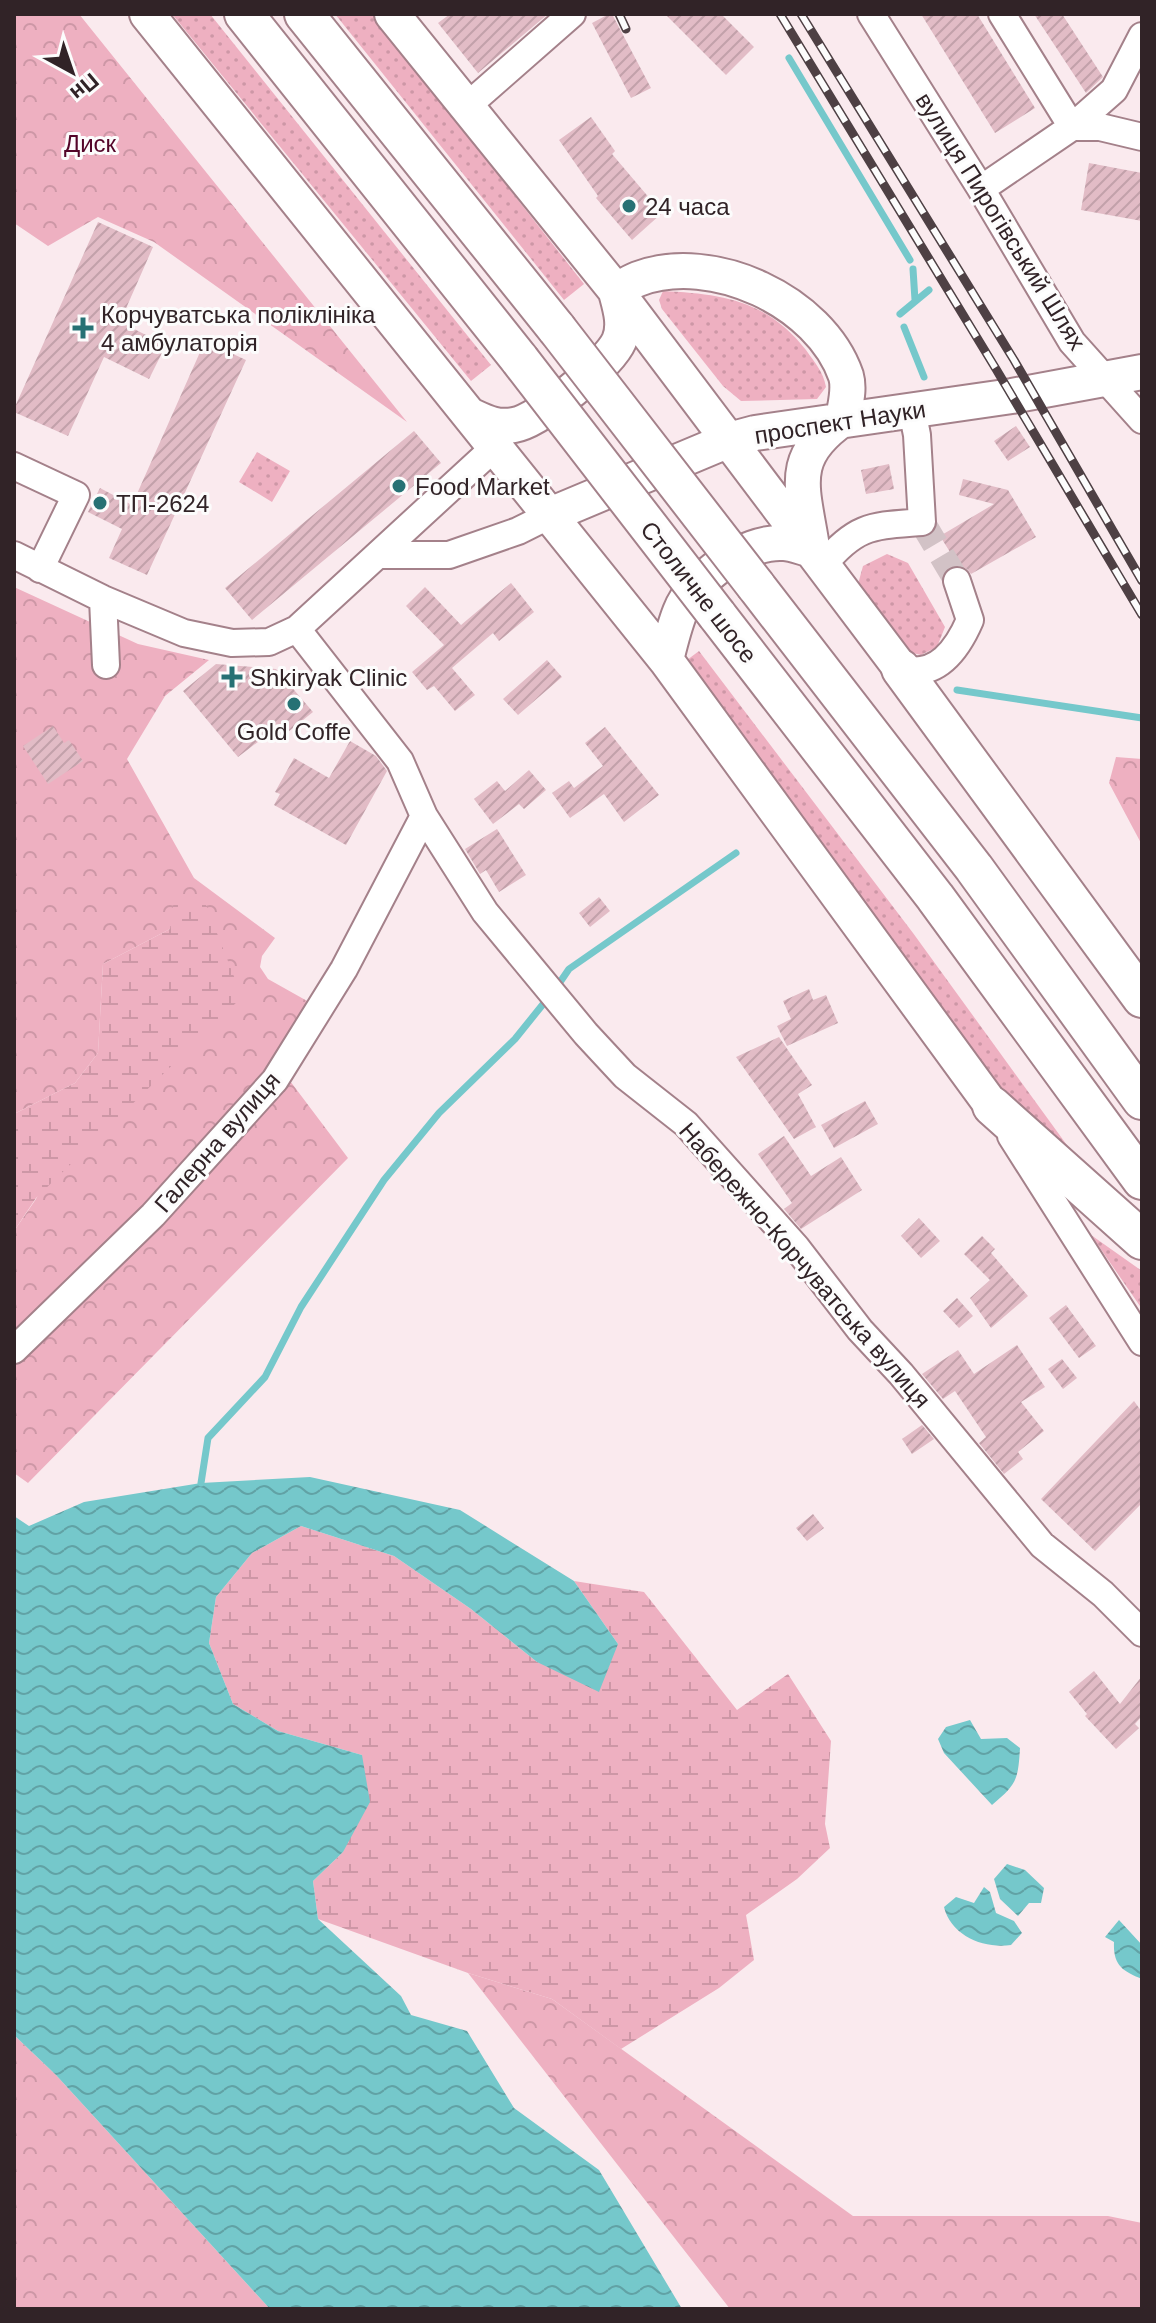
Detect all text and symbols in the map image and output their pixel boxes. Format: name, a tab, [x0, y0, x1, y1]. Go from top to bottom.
north arrow	[32, 32, 112, 112]
text: Пн	[65, 68, 104, 106]
street label: вулиця Пирогівський Шлях	[911, 88, 1091, 354]
park label: Диск	[64, 130, 117, 157]
place label: 24 часа	[645, 193, 730, 220]
marker: 24 часа	[620, 197, 638, 215]
place label: Корчуватська поліклініка 4 амбулаторія	[101, 301, 376, 356]
marker: Корчуватська поліклініка 4 амбулаторія	[72, 317, 94, 339]
street label: проспект Науки	[753, 395, 927, 449]
place label: Food Market	[415, 473, 550, 500]
marker: Food Market	[390, 477, 408, 495]
place label: ТП-2624	[116, 490, 209, 517]
marker: ТП-2624	[91, 494, 109, 512]
street label: Столичне шосе	[635, 516, 763, 668]
place label: Shkiryak Clinic	[250, 664, 407, 691]
marker: Shkiryak Clinic	[221, 666, 243, 688]
marker: Gold Coffe	[285, 695, 303, 713]
place label: Gold Coffe	[237, 718, 351, 745]
street label: Галерна вулиця	[149, 1066, 285, 1218]
street label: Набережно-Корчуватська вулиця	[674, 1117, 936, 1413]

